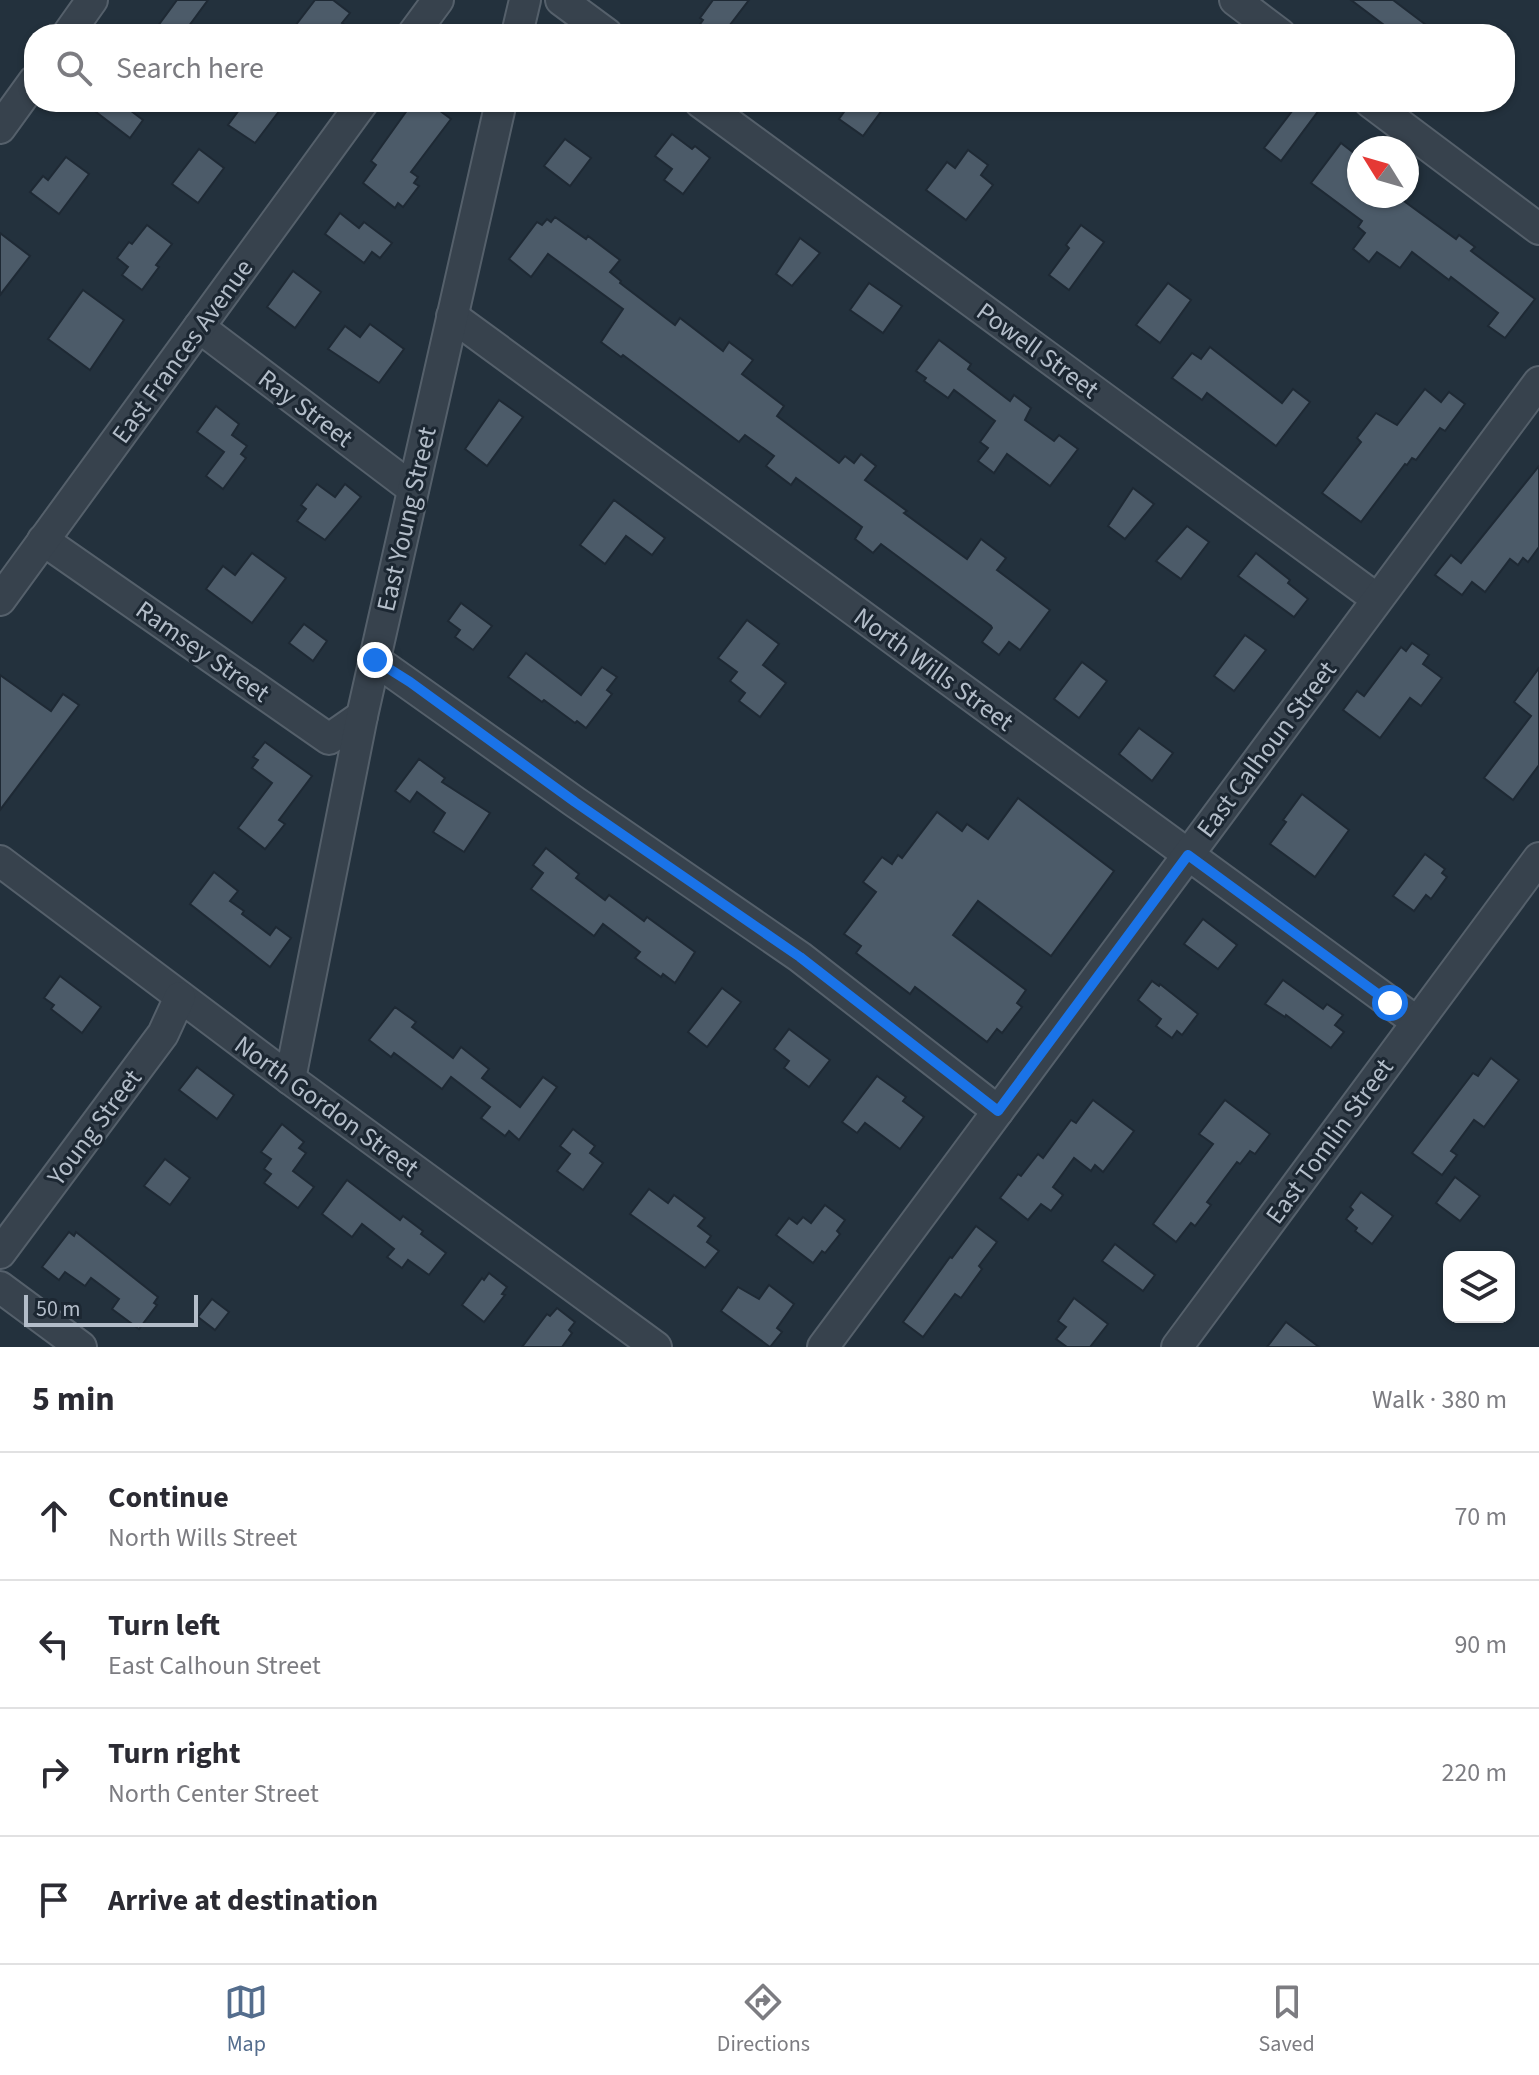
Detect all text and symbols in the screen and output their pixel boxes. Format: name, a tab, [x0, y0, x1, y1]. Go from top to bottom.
search box	[24, 24, 1515, 112]
icon: search	[52, 46, 96, 90]
text: Search here	[116, 47, 264, 90]
north arrow	[1347, 136, 1419, 208]
street label: East Frances Avenue	[103, 252, 262, 451]
street label: Powell Street	[969, 293, 1107, 408]
street label: Ray Street	[251, 360, 361, 456]
street label: East Young Street	[367, 423, 446, 615]
street label: Ramsey Street	[128, 592, 277, 711]
street label: North Wills Street	[846, 599, 1021, 740]
route end	[357, 642, 393, 678]
street label: East Calhoun Street	[1188, 653, 1345, 845]
route start	[1372, 985, 1408, 1021]
street label: North Gordon Street	[227, 1027, 427, 1186]
street label: East Tomlin Street	[1257, 1051, 1402, 1232]
street label: Young Street	[38, 1061, 151, 1194]
map controls	[1443, 1251, 1515, 1323]
button: layers	[1443, 1251, 1515, 1323]
scale bar	[24, 1291, 198, 1327]
text: 50 m	[36, 1293, 81, 1325]
text: 5 min	[32, 1375, 115, 1424]
text: Walk · 380 m	[1372, 1381, 1507, 1418]
text: Continue	[108, 1476, 229, 1519]
icon: ahead	[32, 1494, 76, 1538]
text: 70 m	[1454, 1498, 1507, 1535]
text: North Wills Street	[108, 1519, 297, 1556]
text: Turn left	[108, 1604, 220, 1647]
icon: left	[32, 1622, 76, 1666]
text: 90 m	[1454, 1626, 1507, 1663]
text: East Calhoun Street	[108, 1647, 321, 1684]
text: Turn right	[108, 1732, 240, 1775]
icon: right	[32, 1750, 76, 1794]
text: 220 m	[1441, 1754, 1507, 1791]
text: North Center Street	[108, 1775, 319, 1812]
icon: arrive	[32, 1878, 76, 1922]
text: Arrive at destination	[108, 1879, 378, 1922]
tab: Map	[224, 1980, 268, 2060]
tab: Directions	[717, 1980, 810, 2060]
tab: Saved	[1259, 1980, 1315, 2060]

